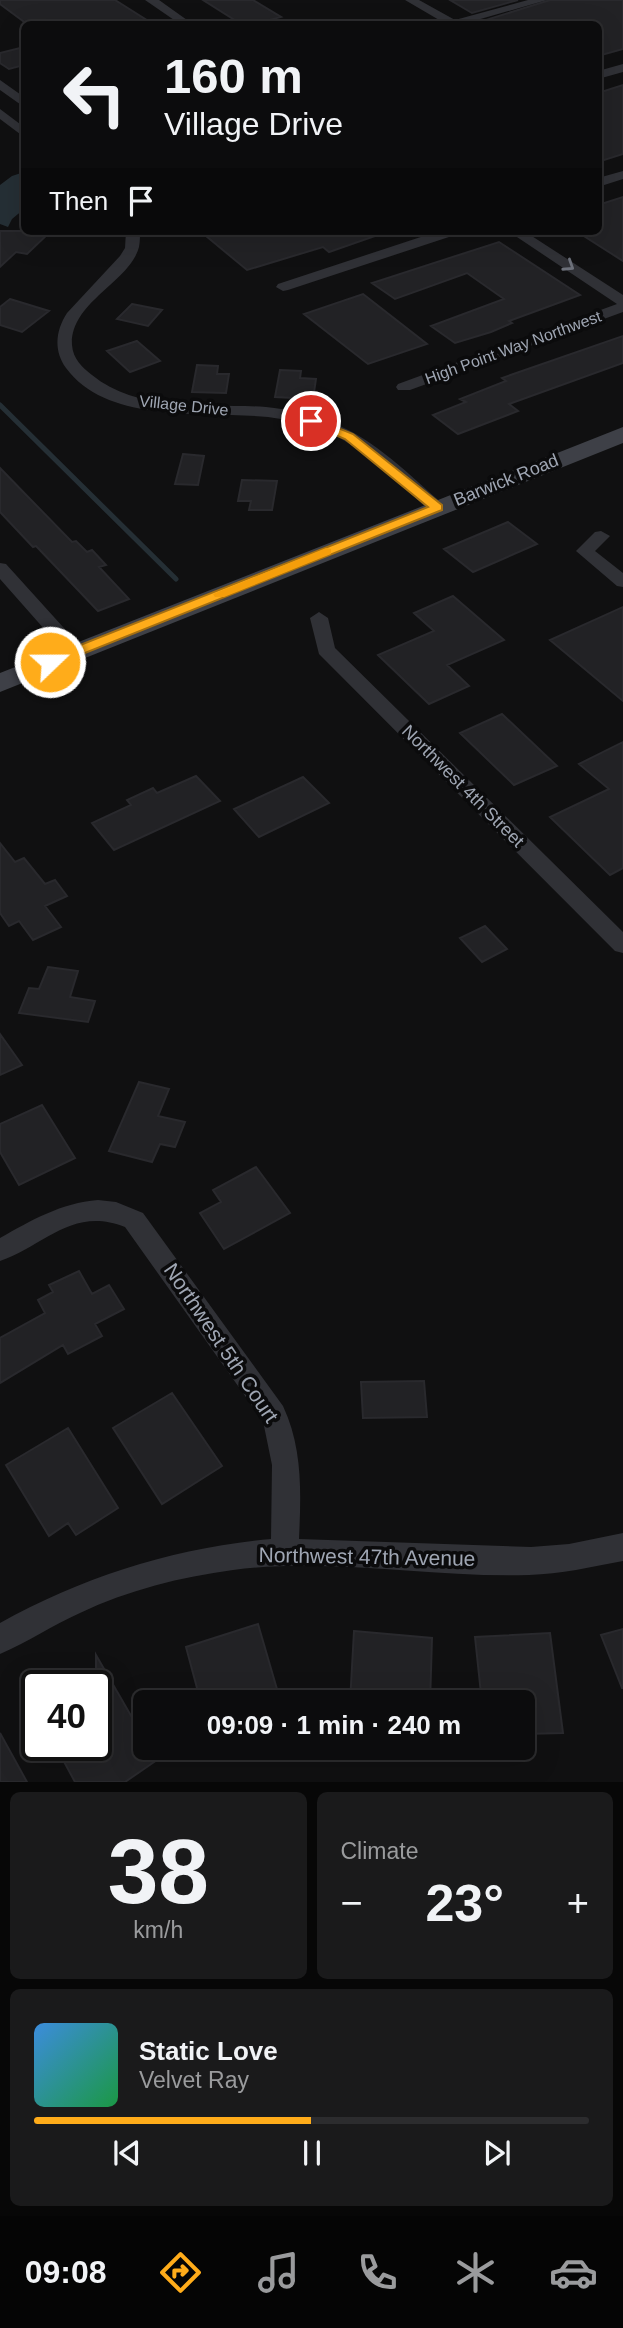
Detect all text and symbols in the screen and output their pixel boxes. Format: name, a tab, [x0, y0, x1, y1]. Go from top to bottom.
icon: left	[49, 49, 140, 140]
text: 160 m	[164, 49, 303, 103]
text: Village Drive	[164, 106, 343, 142]
icon: arrive	[122, 182, 160, 220]
text: Then	[49, 186, 108, 216]
one-way arrow	[561, 258, 574, 271]
street label: High Point Way Northwest	[423, 307, 604, 387]
pin	[281, 391, 341, 451]
street label: Village Drive	[139, 392, 229, 419]
icon: arrive	[292, 402, 330, 440]
street label: Barwick Road	[451, 450, 561, 510]
position arrow	[13, 625, 87, 699]
street label: Northwest 4th Street	[398, 721, 528, 851]
street label: Northwest 5th Court	[160, 1259, 283, 1427]
street label: Northwest 47th Avenue	[258, 1543, 476, 1570]
speed limit sign: 40	[21, 1670, 112, 1761]
text: 09:09 · 1 min · 240 m	[207, 1710, 461, 1740]
text: 38	[108, 1821, 209, 1922]
text: Climate	[341, 1838, 418, 1864]
text: 23°	[425, 1874, 504, 1932]
text: −	[341, 1882, 363, 1924]
text: +	[567, 1882, 589, 1924]
text: km/h	[133, 1917, 183, 1943]
text: Static Love	[139, 2036, 278, 2066]
text: Velvet Ray	[139, 2067, 249, 2093]
icon: previous	[108, 2134, 146, 2172]
icon: pause	[293, 2134, 331, 2172]
icon: next	[478, 2134, 516, 2172]
icon: directions	[156, 2248, 205, 2297]
icon: music	[254, 2248, 303, 2297]
icon: phone	[353, 2248, 402, 2297]
icon: climate	[451, 2248, 500, 2297]
icon: car	[549, 2248, 598, 2297]
text: 09:08	[25, 2254, 107, 2290]

